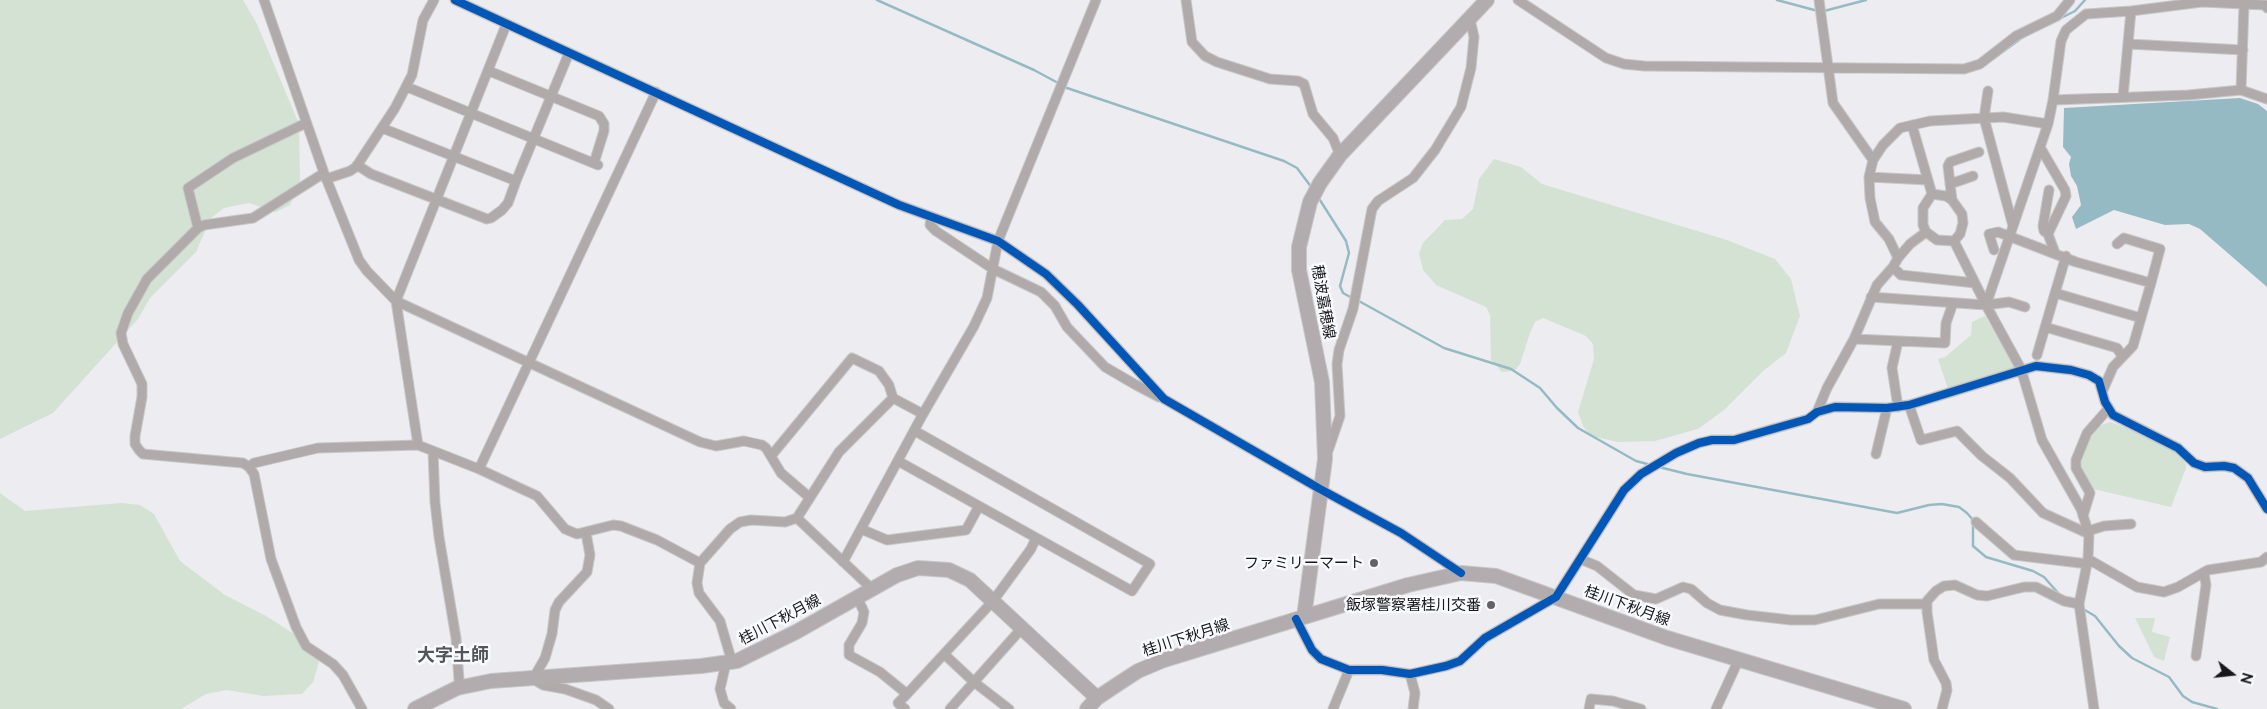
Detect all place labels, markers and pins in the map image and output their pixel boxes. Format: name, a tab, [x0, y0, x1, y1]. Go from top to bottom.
place label: ファミリーマート	[1244, 554, 1364, 572]
marker: ファミリーマート	[1368, 557, 1380, 569]
place label: 飯塚警察署桂川交番	[1346, 596, 1481, 614]
marker: 飯塚警察署桂川交番	[1485, 599, 1497, 611]

